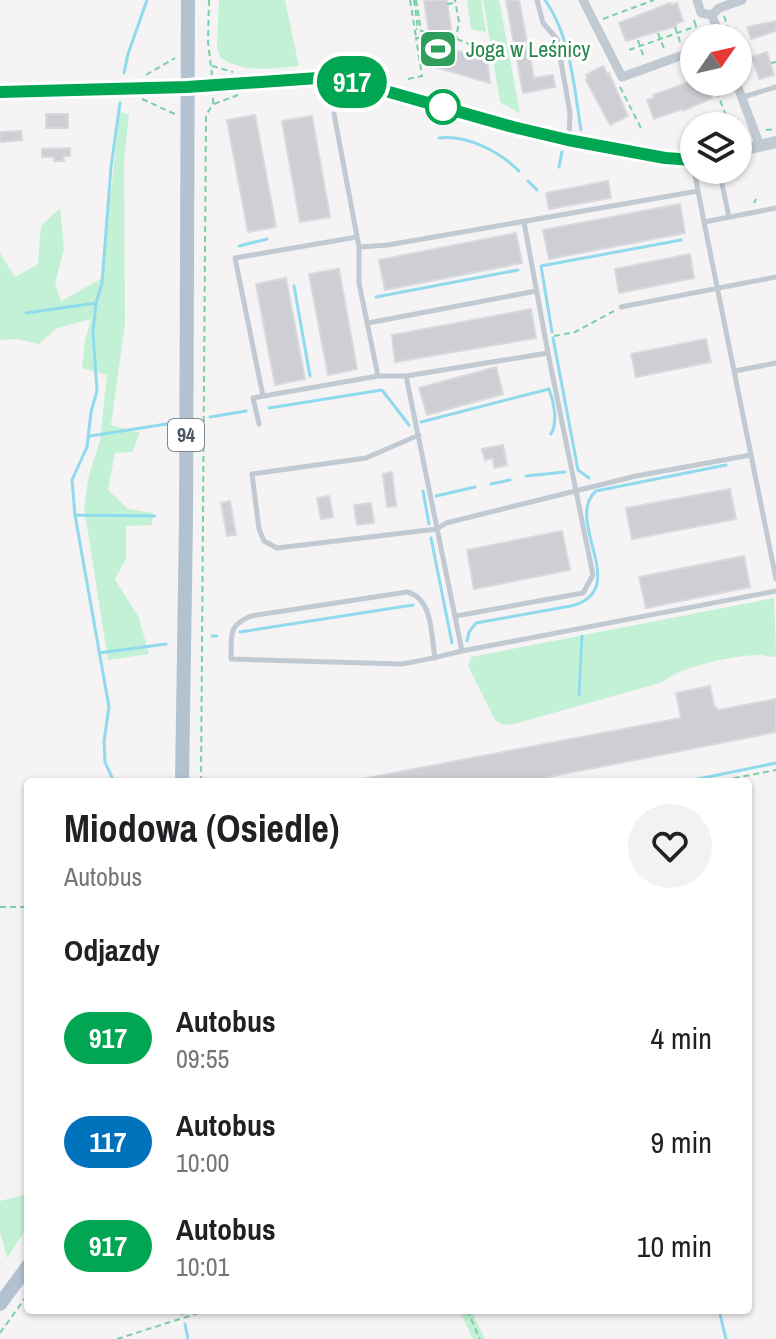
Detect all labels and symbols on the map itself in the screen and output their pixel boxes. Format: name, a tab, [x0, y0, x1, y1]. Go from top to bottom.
north arrow	[680, 24, 752, 96]
sports icon: Joga w Leśnicy	[417, 28, 459, 70]
place label: Joga w Leśnicy	[466, 34, 590, 64]
line badge: 917	[306, 56, 398, 108]
unlabelled marker	[426, 90, 460, 124]
road number: 94	[168, 419, 204, 451]

